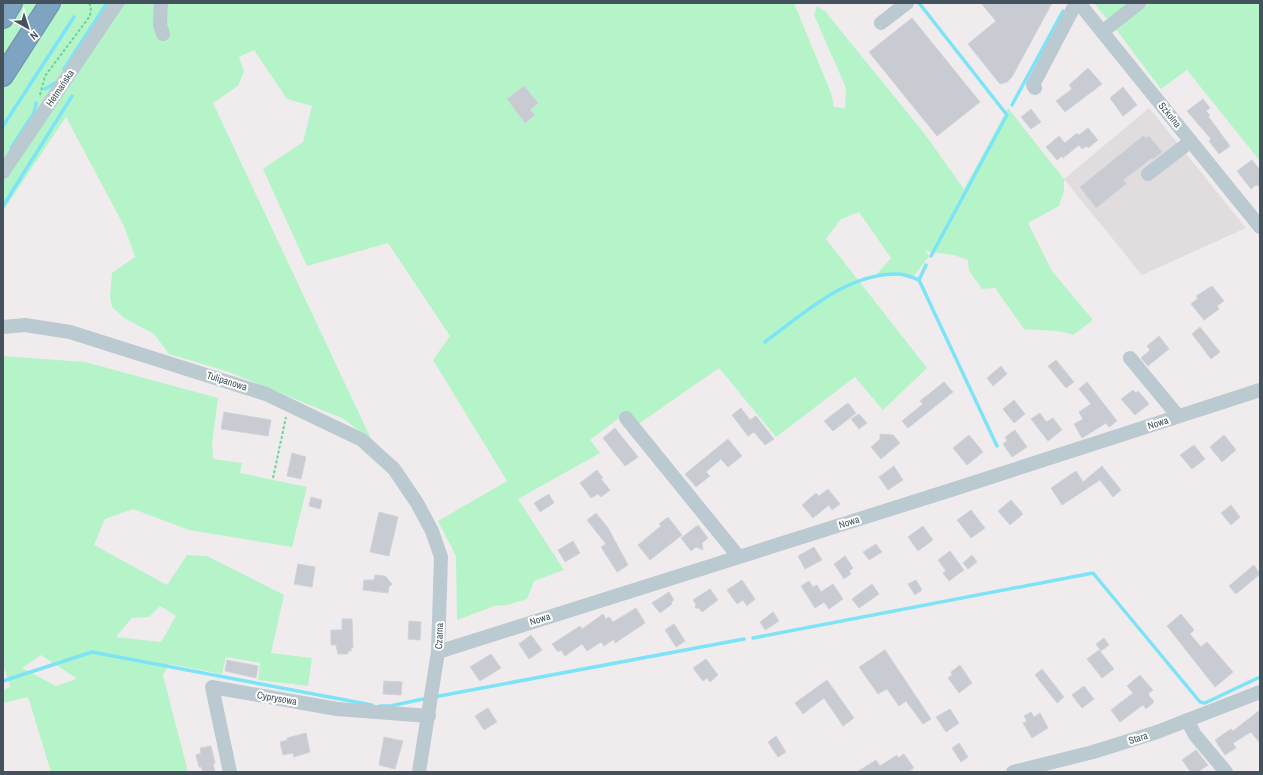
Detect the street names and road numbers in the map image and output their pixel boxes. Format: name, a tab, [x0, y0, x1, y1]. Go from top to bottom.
street label: Hetmańska	[43, 67, 77, 109]
street label: Szkolna	[1156, 100, 1185, 131]
street label: Tulipanowa	[205, 368, 249, 394]
street label: Nowa	[1146, 413, 1170, 432]
street label: Nowa	[837, 513, 861, 531]
street label: Nowa	[528, 609, 552, 628]
street label: Czarna	[432, 622, 446, 649]
street label: Cyprysowa	[256, 688, 299, 708]
street label: Stara	[1127, 729, 1150, 747]

